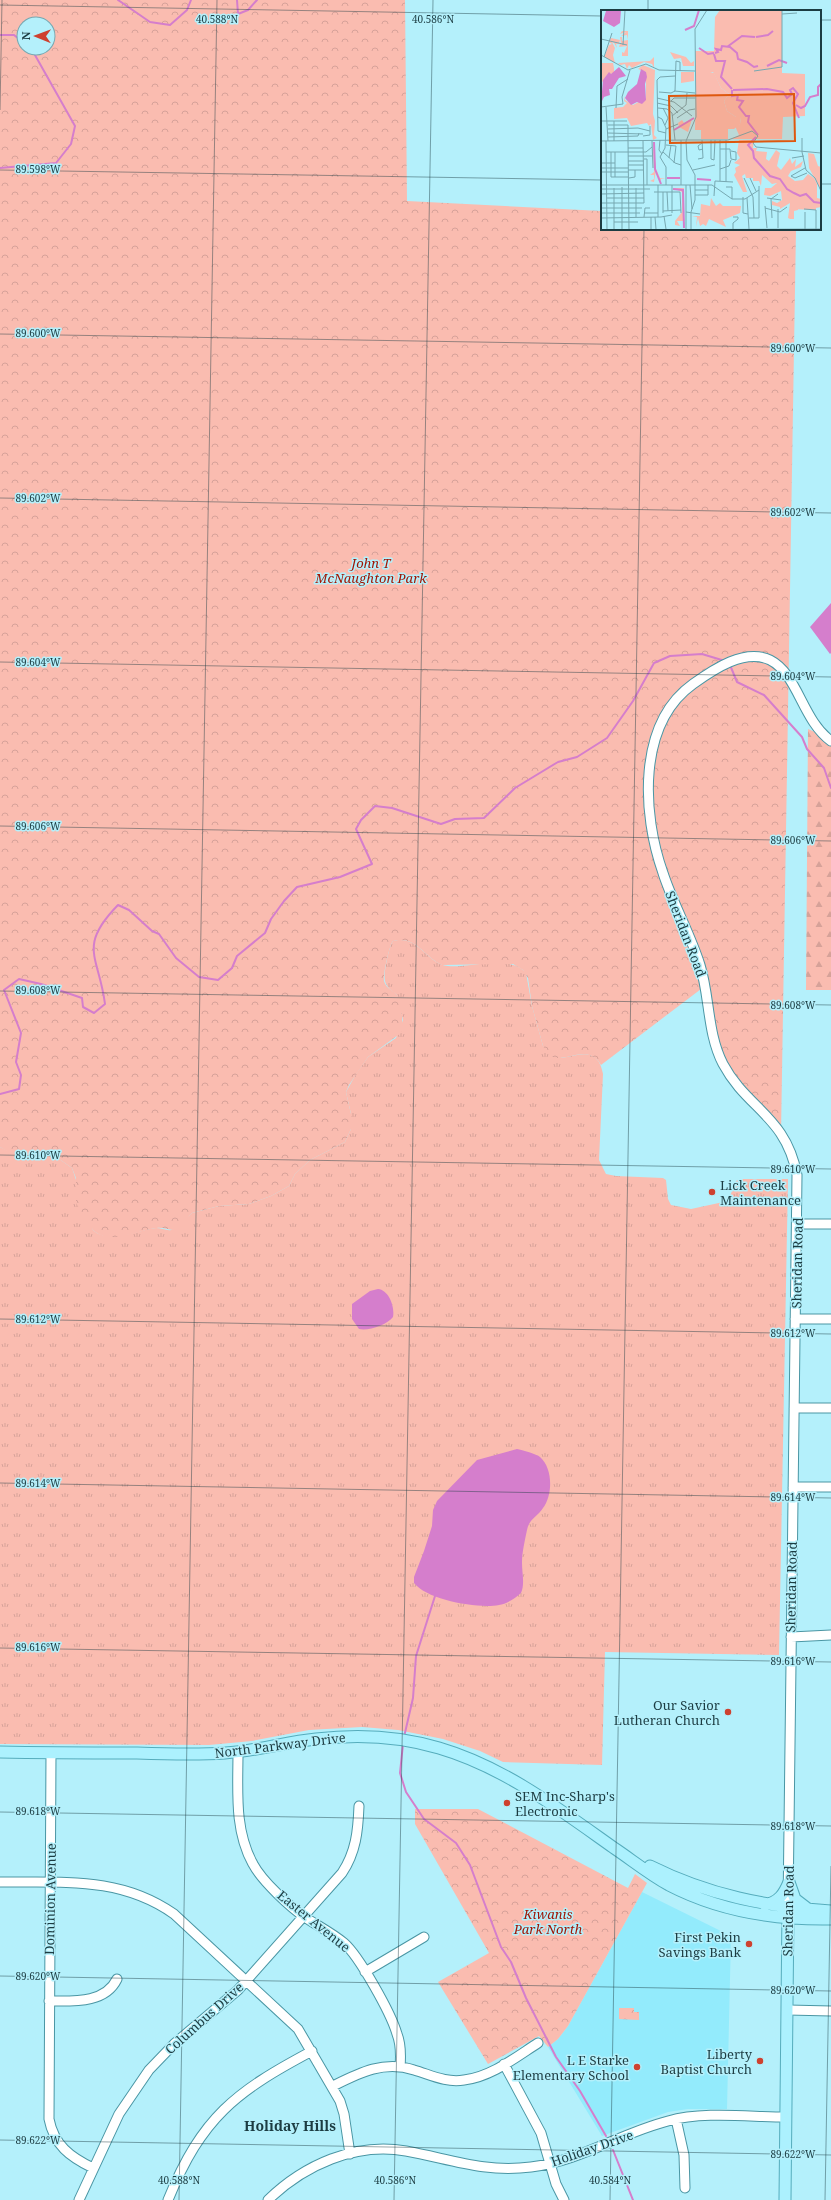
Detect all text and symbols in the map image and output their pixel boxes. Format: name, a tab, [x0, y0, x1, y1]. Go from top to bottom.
inset map	[601, 10, 821, 230]
text: 40.588°N	[196, 12, 238, 26]
text: 40.586°N	[412, 12, 454, 26]
north arrow	[16, 16, 56, 56]
text: N	[18, 31, 33, 40]
text: 89.598°W	[16, 162, 61, 176]
text: 89.600°W	[16, 326, 61, 340]
text: 89.600°W	[771, 341, 816, 355]
text: 89.602°W	[16, 491, 61, 505]
text: 89.602°W	[771, 505, 816, 519]
park label: John T McNaughton Park	[314, 554, 427, 587]
text: 89.604°W	[16, 655, 61, 669]
text: 89.604°W	[771, 669, 816, 683]
text: 89.606°W	[16, 819, 61, 833]
text: 89.606°W	[771, 833, 816, 847]
street label: Sheridan Road	[661, 888, 711, 980]
text: 89.608°W	[16, 983, 61, 997]
text: 89.608°W	[771, 998, 816, 1012]
text: 89.610°W	[16, 1148, 61, 1162]
text: 89.610°W	[771, 1162, 816, 1176]
place label: Lick Creek Maintenance	[720, 1176, 801, 1209]
marker: Lick Creek Maintenance	[707, 1187, 717, 1197]
street label: Sheridan Road	[787, 1217, 807, 1309]
text: 89.612°W	[16, 1312, 61, 1326]
text: 89.612°W	[771, 1326, 816, 1340]
text: 89.614°W	[16, 1476, 61, 1490]
text: 89.614°W	[771, 1490, 816, 1504]
street label: Sheridan Road	[781, 1541, 801, 1633]
text: 89.616°W	[16, 1640, 61, 1654]
text: 89.616°W	[771, 1654, 816, 1668]
place label: Our Savior Lutheran Church	[614, 1696, 720, 1729]
marker: Our Savior Lutheran Church	[723, 1707, 733, 1717]
street label: North Parkway Drive	[213, 1728, 347, 1762]
place label: SEM Inc-Sharp's Electronic	[515, 1787, 615, 1820]
marker: SEM Inc-Sharp's Electronic	[502, 1798, 512, 1808]
text: 89.618°W	[16, 1804, 61, 1818]
text: 89.618°W	[771, 1819, 816, 1833]
street label: Dominion Avenue	[40, 1843, 60, 1955]
street label: Sheridan Road	[778, 1865, 798, 1957]
street label: Easter Avenue	[274, 1886, 354, 1956]
park label: Kiwanis Park North	[513, 1905, 582, 1938]
place label: First Pekin Savings Bank	[658, 1928, 742, 1961]
marker: First Pekin Savings Bank	[744, 1939, 754, 1949]
text: 89.620°W	[16, 1969, 61, 1983]
street label: Columbus Drive	[161, 1978, 247, 2058]
text: 89.620°W	[771, 1983, 816, 1997]
place label: Liberty Baptist Church	[660, 2045, 753, 2078]
place label: L E Starke Elementary School	[513, 2051, 629, 2084]
marker: Liberty Baptist Church	[755, 2056, 765, 2066]
marker: L E Starke Elementary School	[632, 2062, 642, 2072]
district label: Holiday Hills	[244, 2116, 336, 2135]
street label: Holiday Drive	[548, 2125, 636, 2171]
text: 89.622°W	[16, 2133, 61, 2147]
text: 89.622°W	[771, 2147, 816, 2161]
text: 40.588°N	[158, 2173, 200, 2187]
text: 40.586°N	[374, 2173, 416, 2187]
text: 40.584°N	[589, 2173, 631, 2187]

